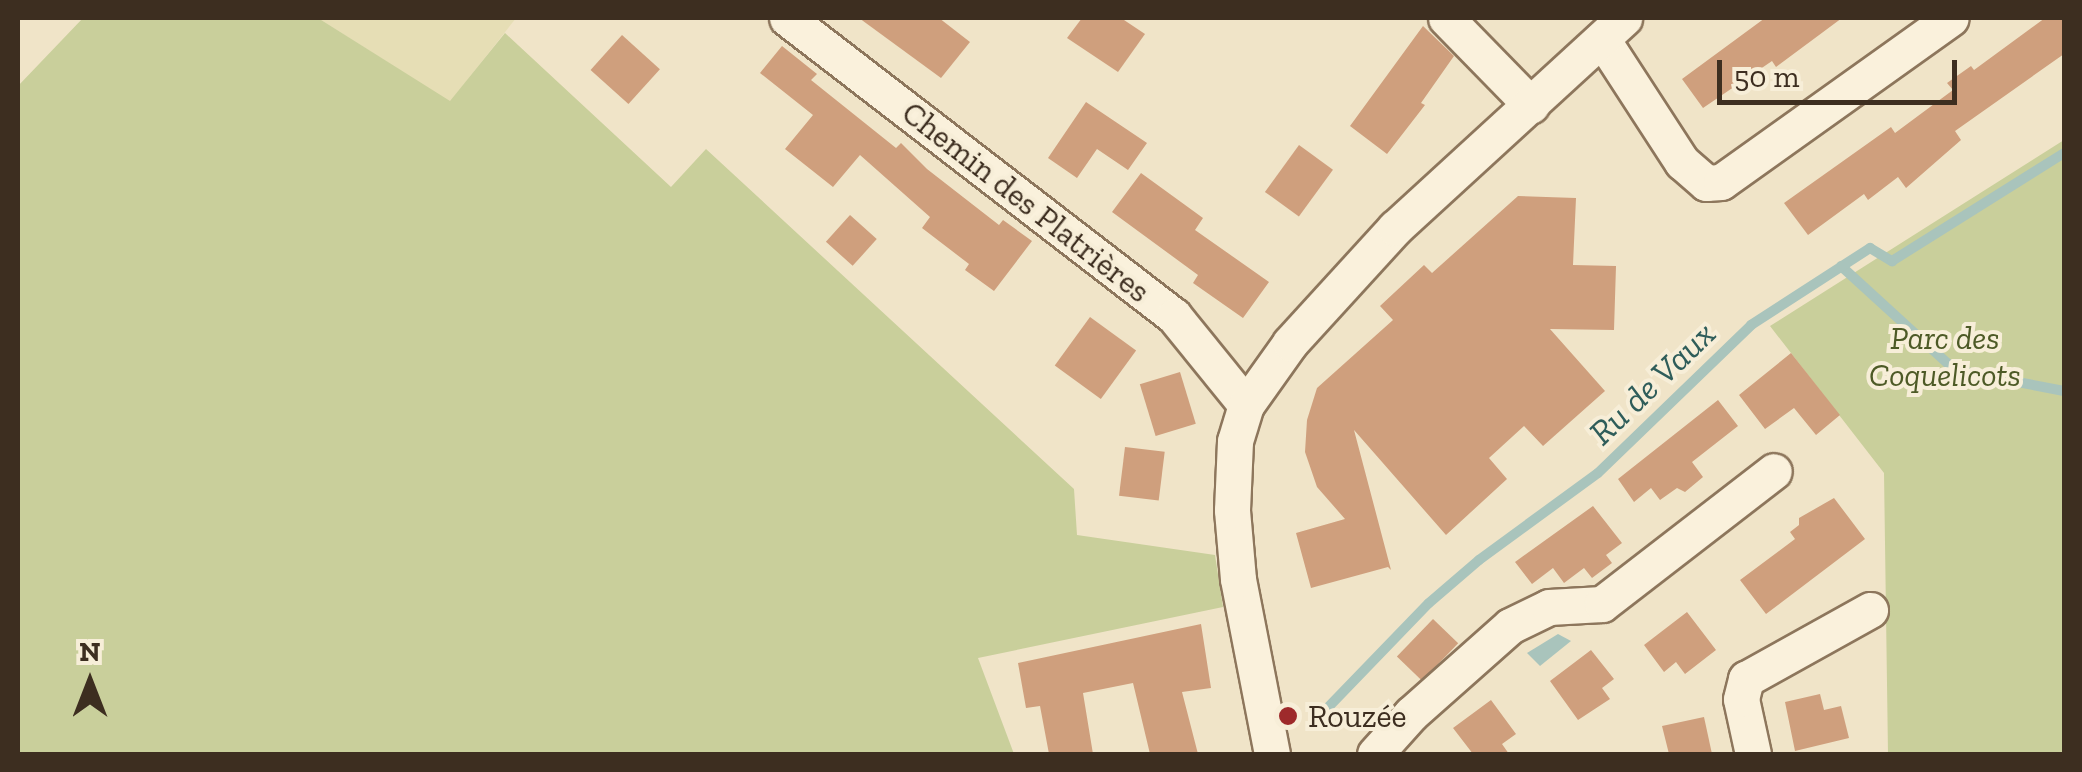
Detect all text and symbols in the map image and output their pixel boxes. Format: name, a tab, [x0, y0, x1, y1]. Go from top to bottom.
scale bar	[1722, 40, 1962, 102]
text: 50 m	[1734, 59, 1799, 95]
street label: Chemin des Platrières	[894, 93, 1158, 311]
water label: Ru de Vaux	[1580, 312, 1724, 454]
park label: Parc des Coquelicots	[1869, 320, 2021, 395]
north arrow	[40, 632, 140, 732]
text: N	[79, 635, 101, 668]
place label: Rouzée	[1308, 697, 1407, 735]
marker: Rouzée	[1277, 705, 1299, 727]

